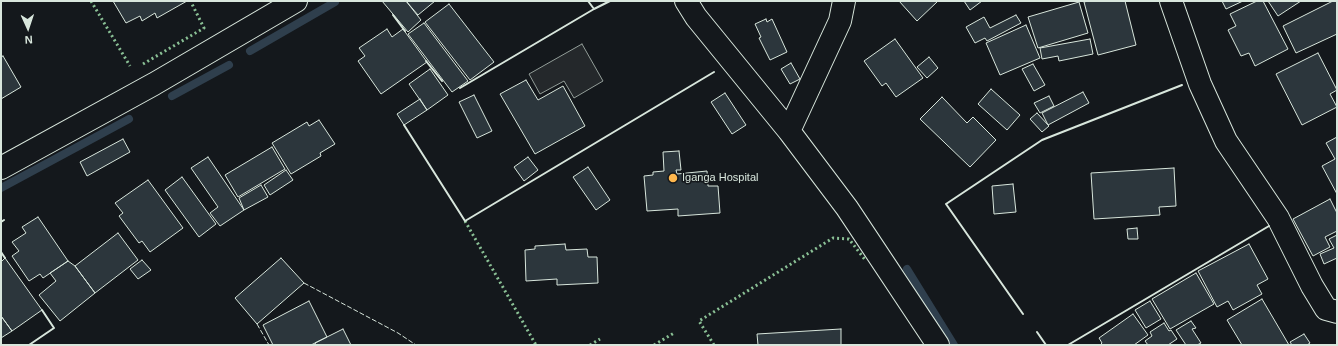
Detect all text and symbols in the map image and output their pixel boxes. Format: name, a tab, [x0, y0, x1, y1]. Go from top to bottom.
north arrow	[8, 8, 48, 48]
text: N	[24, 34, 33, 46]
place label: Iganga Hospital	[682, 171, 758, 185]
marker: Iganga Hospital	[667, 172, 679, 184]

